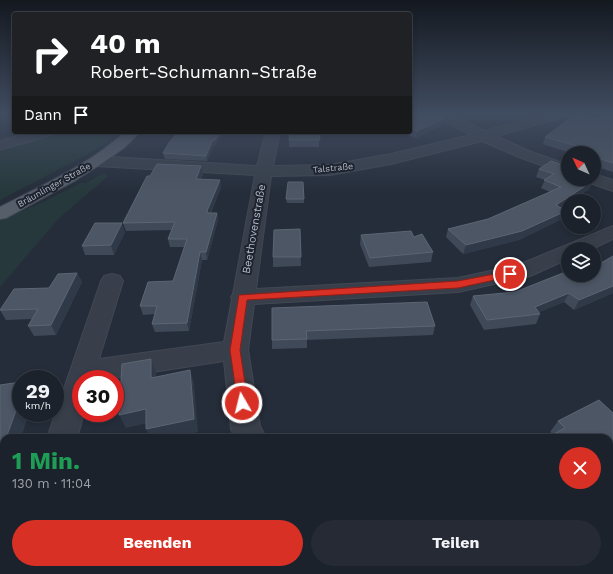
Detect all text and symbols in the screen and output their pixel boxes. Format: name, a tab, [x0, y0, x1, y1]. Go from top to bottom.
text: 40 m	[90, 27, 160, 60]
icon: right	[24, 28, 76, 80]
text: Robert-Schumann-Straße	[90, 61, 317, 82]
icon: arrive	[70, 104, 92, 126]
text: Dann	[24, 106, 62, 124]
north arrow	[561, 146, 601, 186]
map controls	[561, 146, 601, 282]
street label: Bräunlinger Straße	[16, 161, 92, 209]
street label: Talstraße	[312, 161, 354, 175]
street label: Beethovenstraße	[240, 183, 268, 275]
button: search	[561, 194, 601, 234]
button: layers	[561, 242, 601, 282]
pin	[493, 257, 527, 291]
icon: arrive	[499, 263, 521, 285]
speed limit sign: 30	[72, 370, 124, 422]
text: 29	[26, 379, 50, 403]
position arrow	[221, 382, 263, 424]
text: km/h	[25, 400, 51, 411]
text: 1 Min.	[12, 447, 80, 475]
button: close	[559, 447, 601, 489]
text: 130 m · 11:04	[12, 476, 91, 491]
button: Beenden	[12, 520, 303, 566]
button: Teilen	[311, 520, 601, 566]

